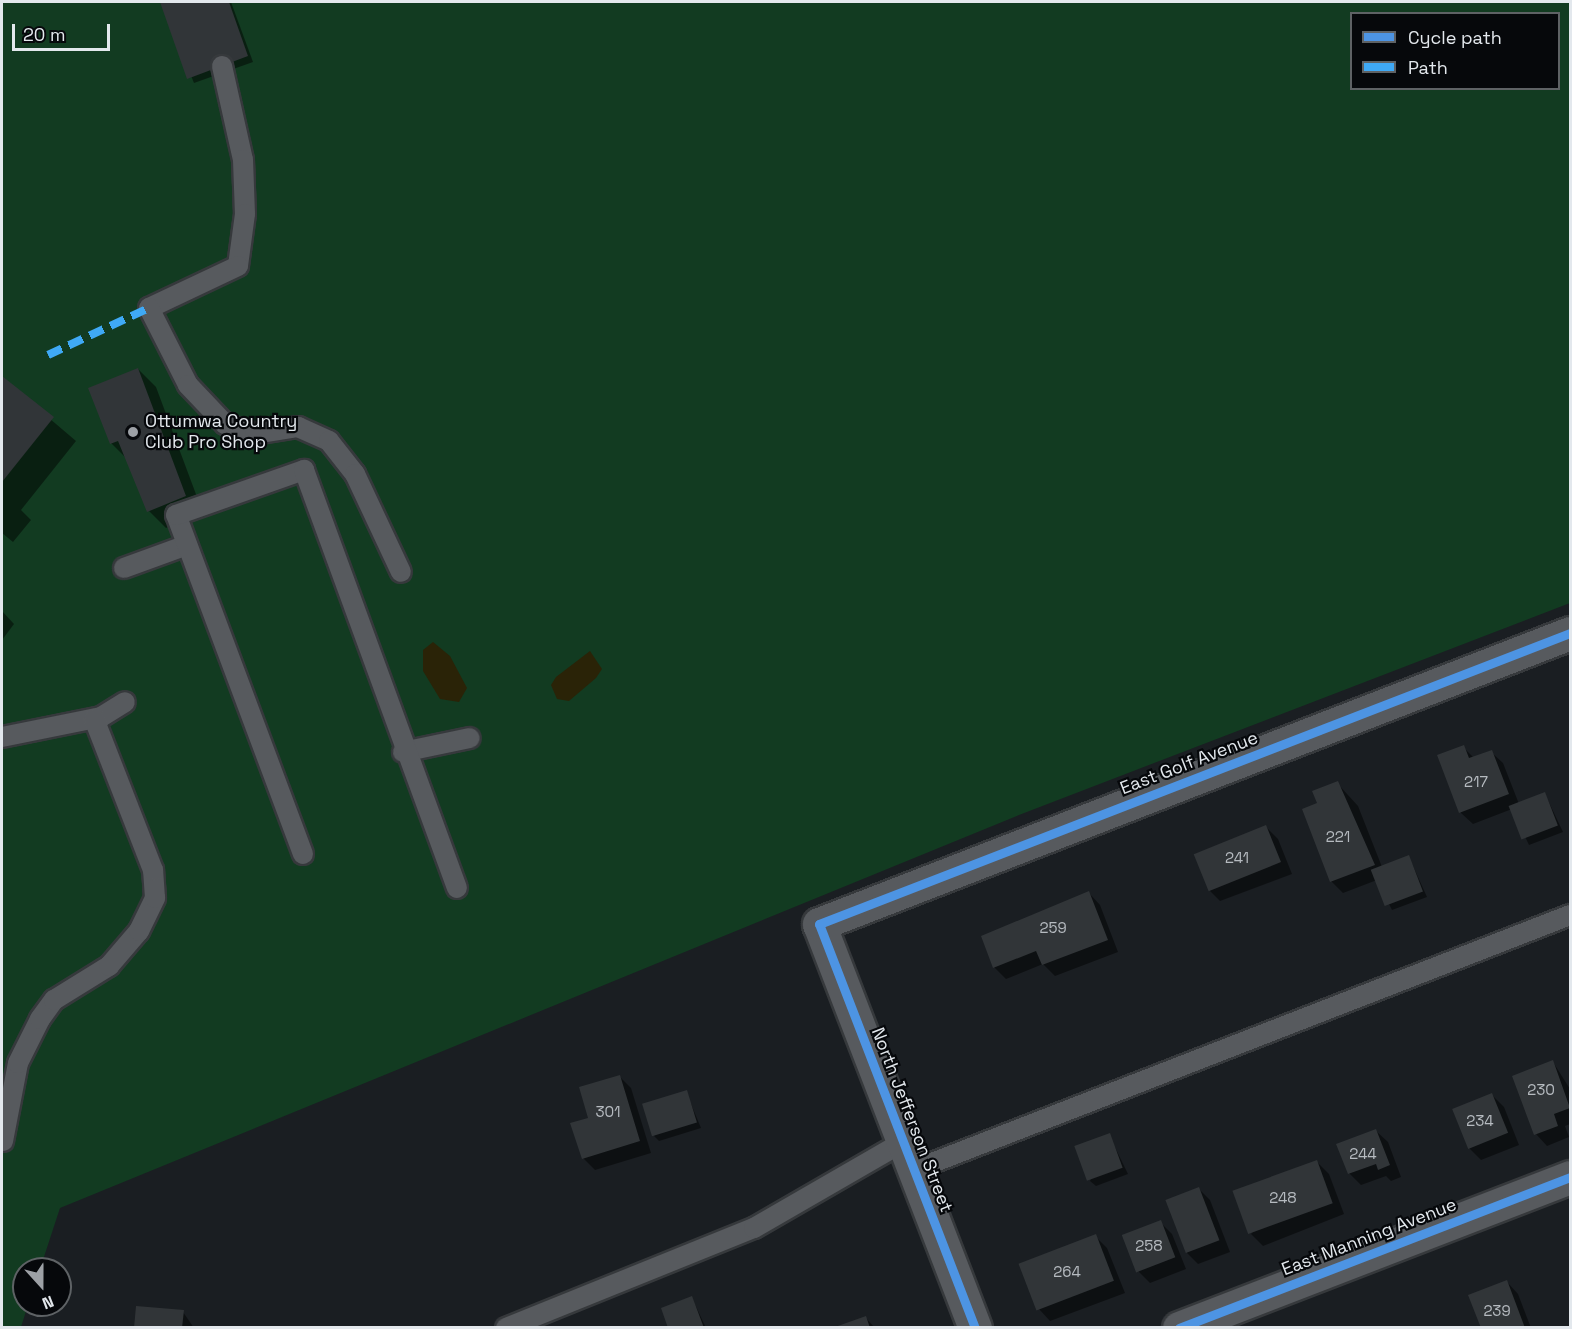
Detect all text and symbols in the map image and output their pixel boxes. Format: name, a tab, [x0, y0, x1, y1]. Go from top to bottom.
scale bar	[15, 12, 112, 50]
legend	[1350, 12, 1560, 90]
text: 20 m	[23, 23, 66, 46]
text: Cycle path	[1408, 26, 1502, 49]
text: Path	[1408, 56, 1448, 79]
place label: Ottumwa Country Club Pro Shop	[145, 411, 297, 454]
marker: Ottumwa Country Club Pro Shop	[126, 425, 140, 439]
street label: East Golf Avenue	[1117, 727, 1261, 799]
house number: 217	[1464, 773, 1488, 791]
house number: 221	[1326, 828, 1350, 846]
house number: 241	[1225, 849, 1249, 867]
house number: 259	[1039, 919, 1067, 937]
street label: North Jefferson Street	[867, 1025, 957, 1215]
house number: 230	[1527, 1081, 1555, 1099]
house number: 301	[596, 1103, 620, 1121]
house number: 234	[1466, 1112, 1494, 1130]
house number: 244	[1349, 1145, 1377, 1163]
house number: 248	[1269, 1189, 1297, 1207]
street label: East Manning Avenue	[1278, 1194, 1460, 1280]
house number: 258	[1135, 1237, 1163, 1255]
north arrow	[12, 1257, 72, 1317]
house number: 264	[1053, 1263, 1081, 1281]
text: N	[39, 1291, 57, 1314]
house number: 239	[1483, 1302, 1511, 1320]

